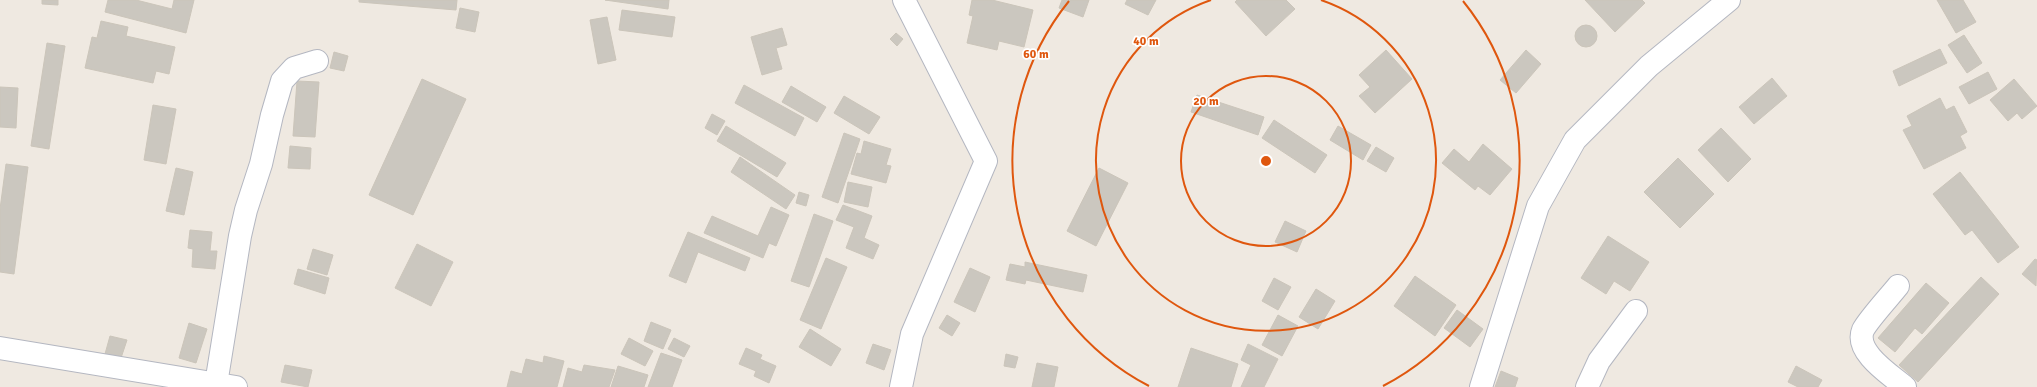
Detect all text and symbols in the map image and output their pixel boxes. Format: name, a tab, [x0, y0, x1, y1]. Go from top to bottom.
text: 40 m	[1133, 34, 1159, 49]
text: 60 m	[1023, 47, 1049, 62]
text: 20 m	[1193, 94, 1219, 109]
centre of rings	[1259, 154, 1273, 168]

